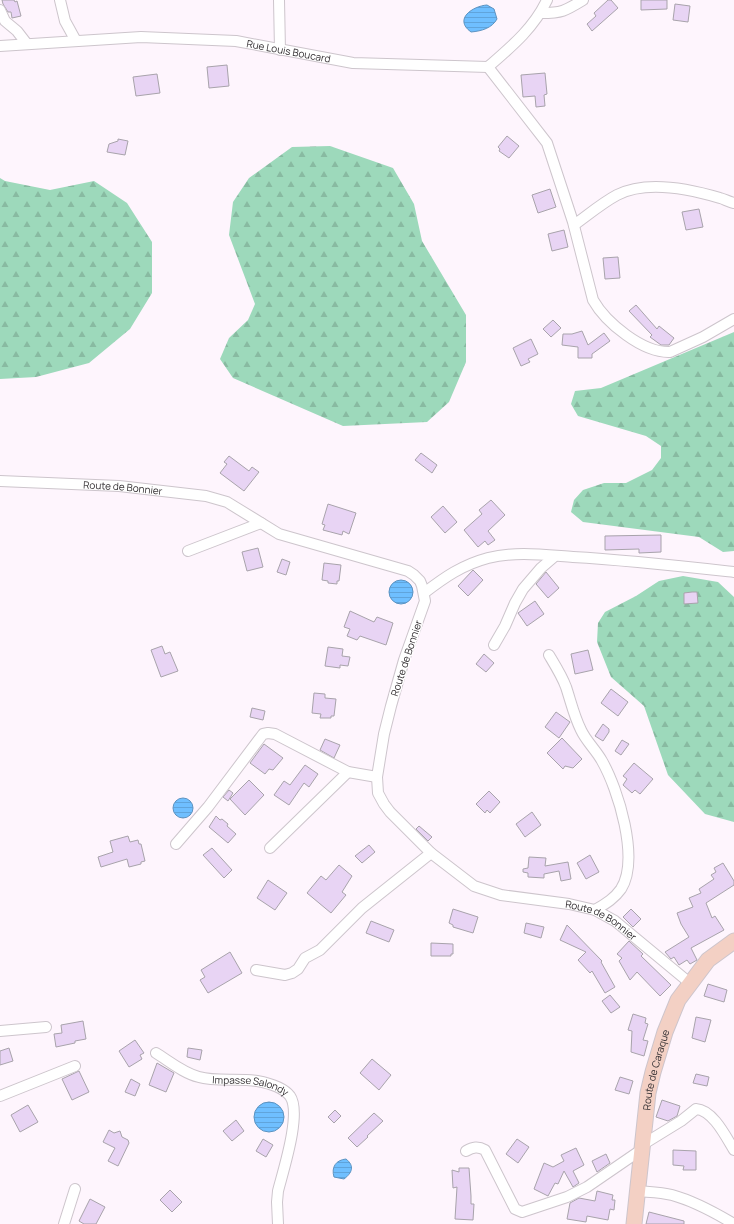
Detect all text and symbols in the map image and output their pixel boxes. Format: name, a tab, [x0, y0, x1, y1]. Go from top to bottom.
street label: Rue Louis Boucard	[245, 36, 332, 66]
street label: Route de Bonnier	[83, 478, 164, 498]
street label: Route de Bonnier	[387, 618, 425, 698]
street label: Route de Bonnier	[565, 897, 640, 943]
street label: Route de Caraque	[639, 1027, 672, 1111]
street label: Impasse Salondy	[212, 1072, 292, 1099]

